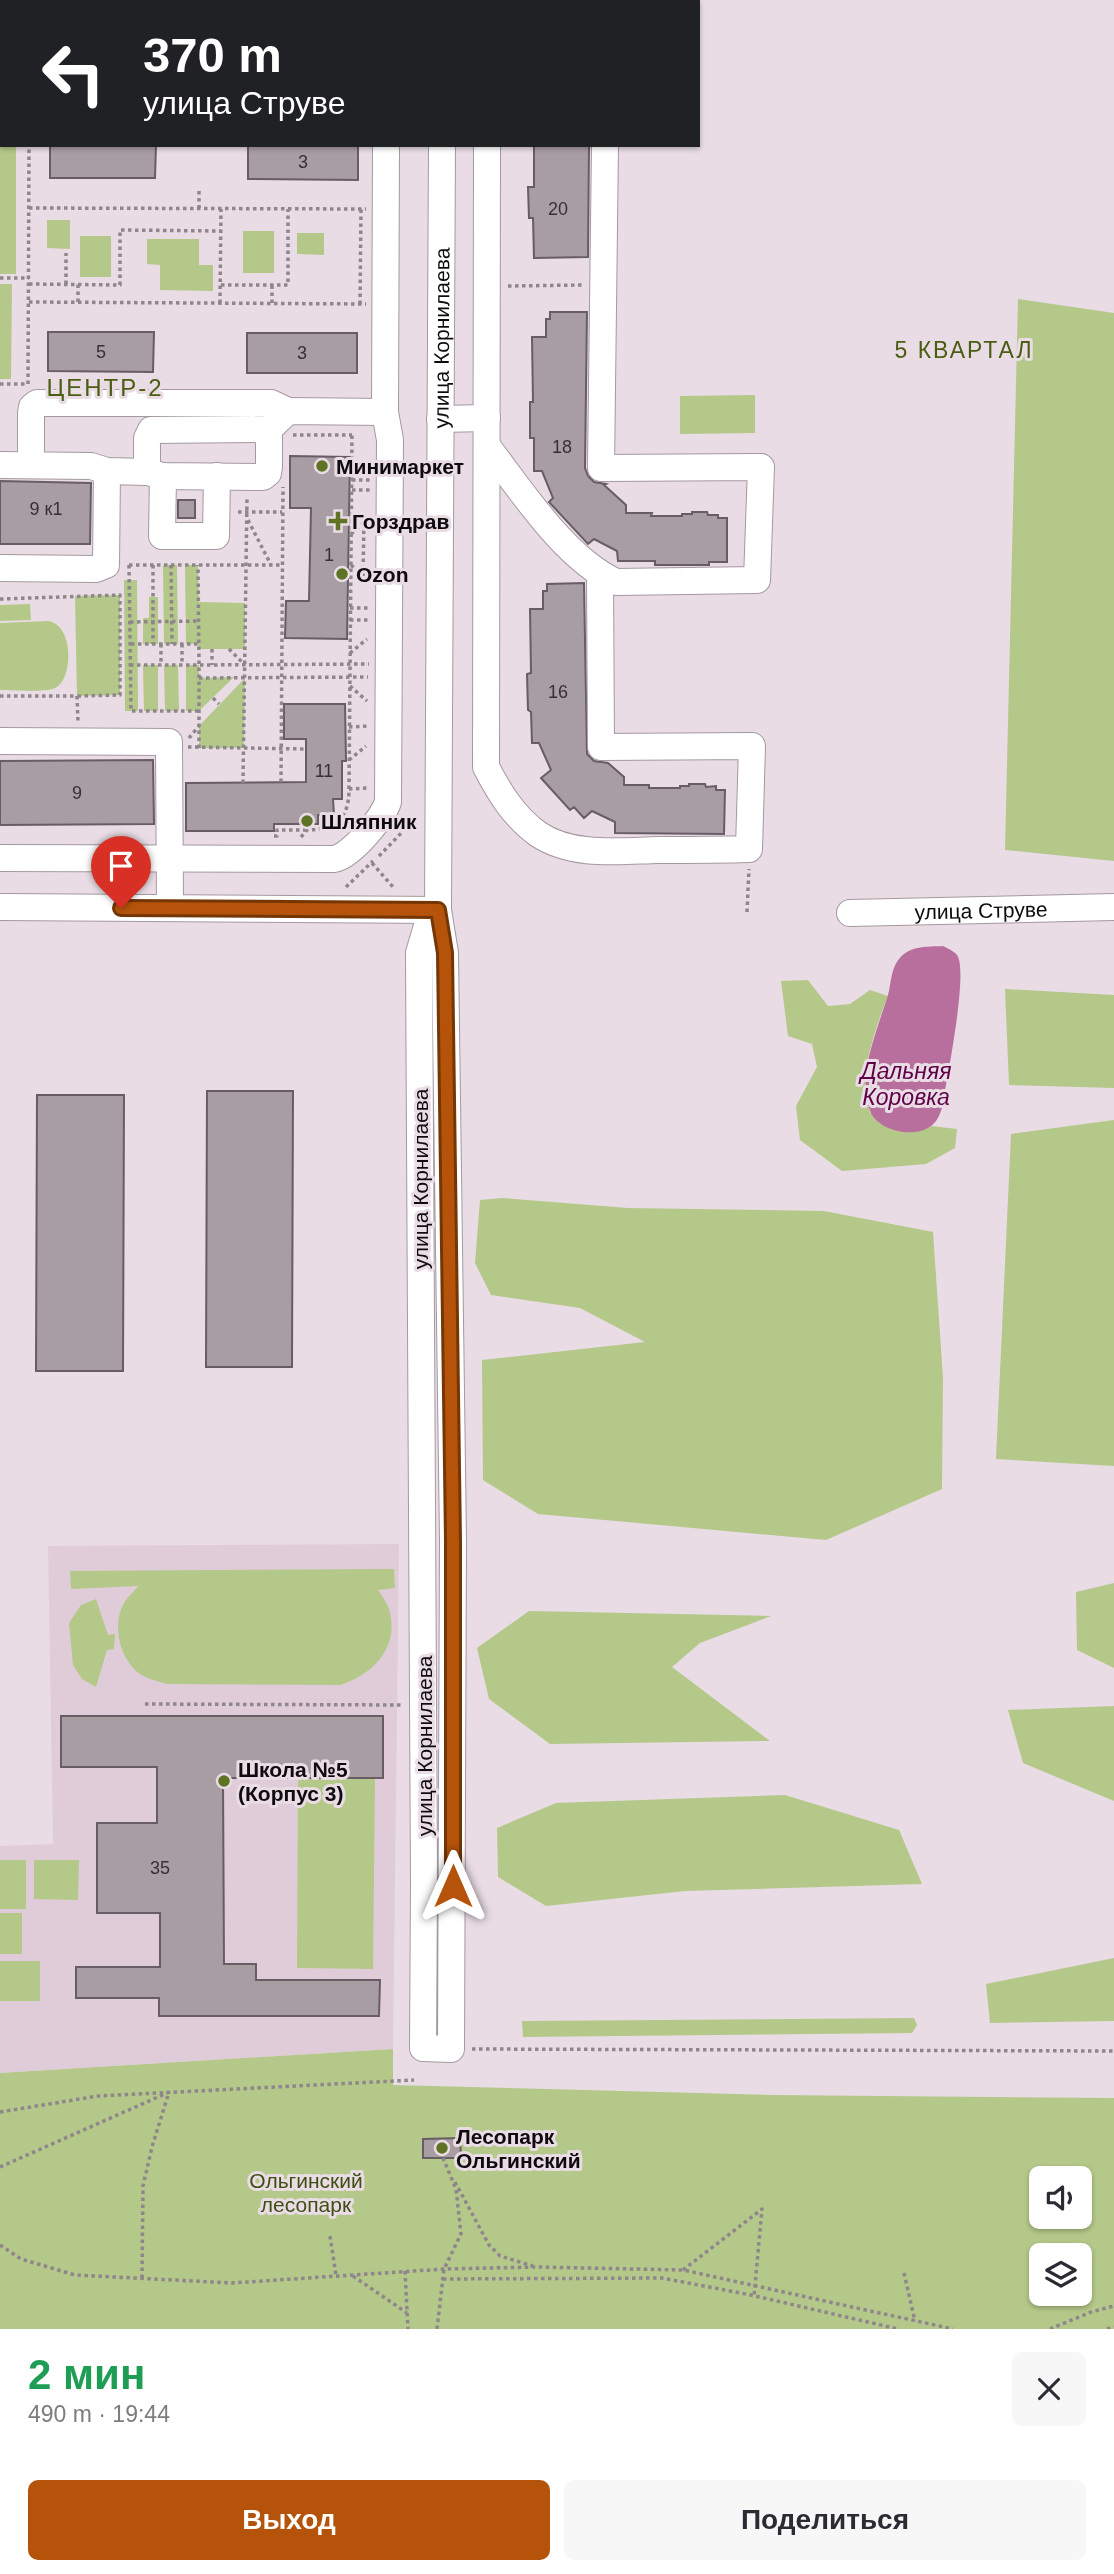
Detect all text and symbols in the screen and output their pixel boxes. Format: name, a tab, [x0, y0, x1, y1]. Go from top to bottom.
icon: left	[28, 28, 119, 119]
text: 370 m	[143, 28, 282, 82]
text: улица Струве	[143, 85, 346, 121]
house number: 3	[298, 152, 308, 172]
house number: 20	[548, 199, 568, 219]
street label: улица Корнилаева	[429, 247, 453, 428]
district label: 5 КВАРТАЛ	[894, 337, 1034, 363]
house number: 5	[96, 342, 106, 362]
house number: 3	[297, 343, 307, 363]
district label: ЦЕНТР-2	[46, 374, 164, 401]
house number: 18	[552, 437, 572, 457]
place label: Минимаркет	[336, 455, 464, 478]
marker: Минимаркет	[314, 458, 330, 474]
house number: 9 к1	[30, 499, 62, 519]
place label: Горздрав	[352, 510, 450, 533]
marker: Горздрав	[330, 513, 346, 529]
house number: 1	[324, 545, 334, 565]
place label: Ozon	[356, 563, 409, 586]
marker: Ozon	[334, 566, 350, 582]
house number: 16	[548, 682, 568, 702]
house number: 11	[315, 761, 333, 781]
house number: 9	[72, 783, 82, 803]
place label: Шляпник	[321, 810, 417, 833]
marker: Шляпник	[299, 813, 315, 829]
pin	[91, 836, 151, 908]
icon: arrive	[102, 847, 140, 885]
street label: улица Струве	[914, 897, 1048, 923]
water label: Дальняя Коровка	[857, 1058, 952, 1110]
street label: улица Корнилаева	[409, 1088, 432, 1269]
street label: улица Корнилаева	[413, 1655, 436, 1836]
place label: Школа №5 (Корпус 3)	[238, 1758, 348, 1805]
marker: Школа №5 (Корпус 3)	[216, 1773, 232, 1789]
position arrow	[416, 1849, 490, 1923]
house number: 35	[150, 1858, 170, 1878]
place label: Лесопарк Ольгинский	[456, 2125, 581, 2172]
marker: Лесопарк Ольгинский	[434, 2140, 450, 2156]
map controls	[1029, 2166, 1092, 2306]
button: sound	[1029, 2166, 1092, 2229]
park label: Ольгинский лесопарк	[249, 2169, 363, 2216]
button: layers	[1029, 2243, 1092, 2306]
text: 2 мин	[28, 2351, 145, 2398]
button: close	[1012, 2352, 1086, 2426]
text: 490 m · 19:44	[28, 2401, 170, 2427]
button: Выход	[28, 2480, 550, 2560]
button: Поделиться	[564, 2480, 1086, 2560]

